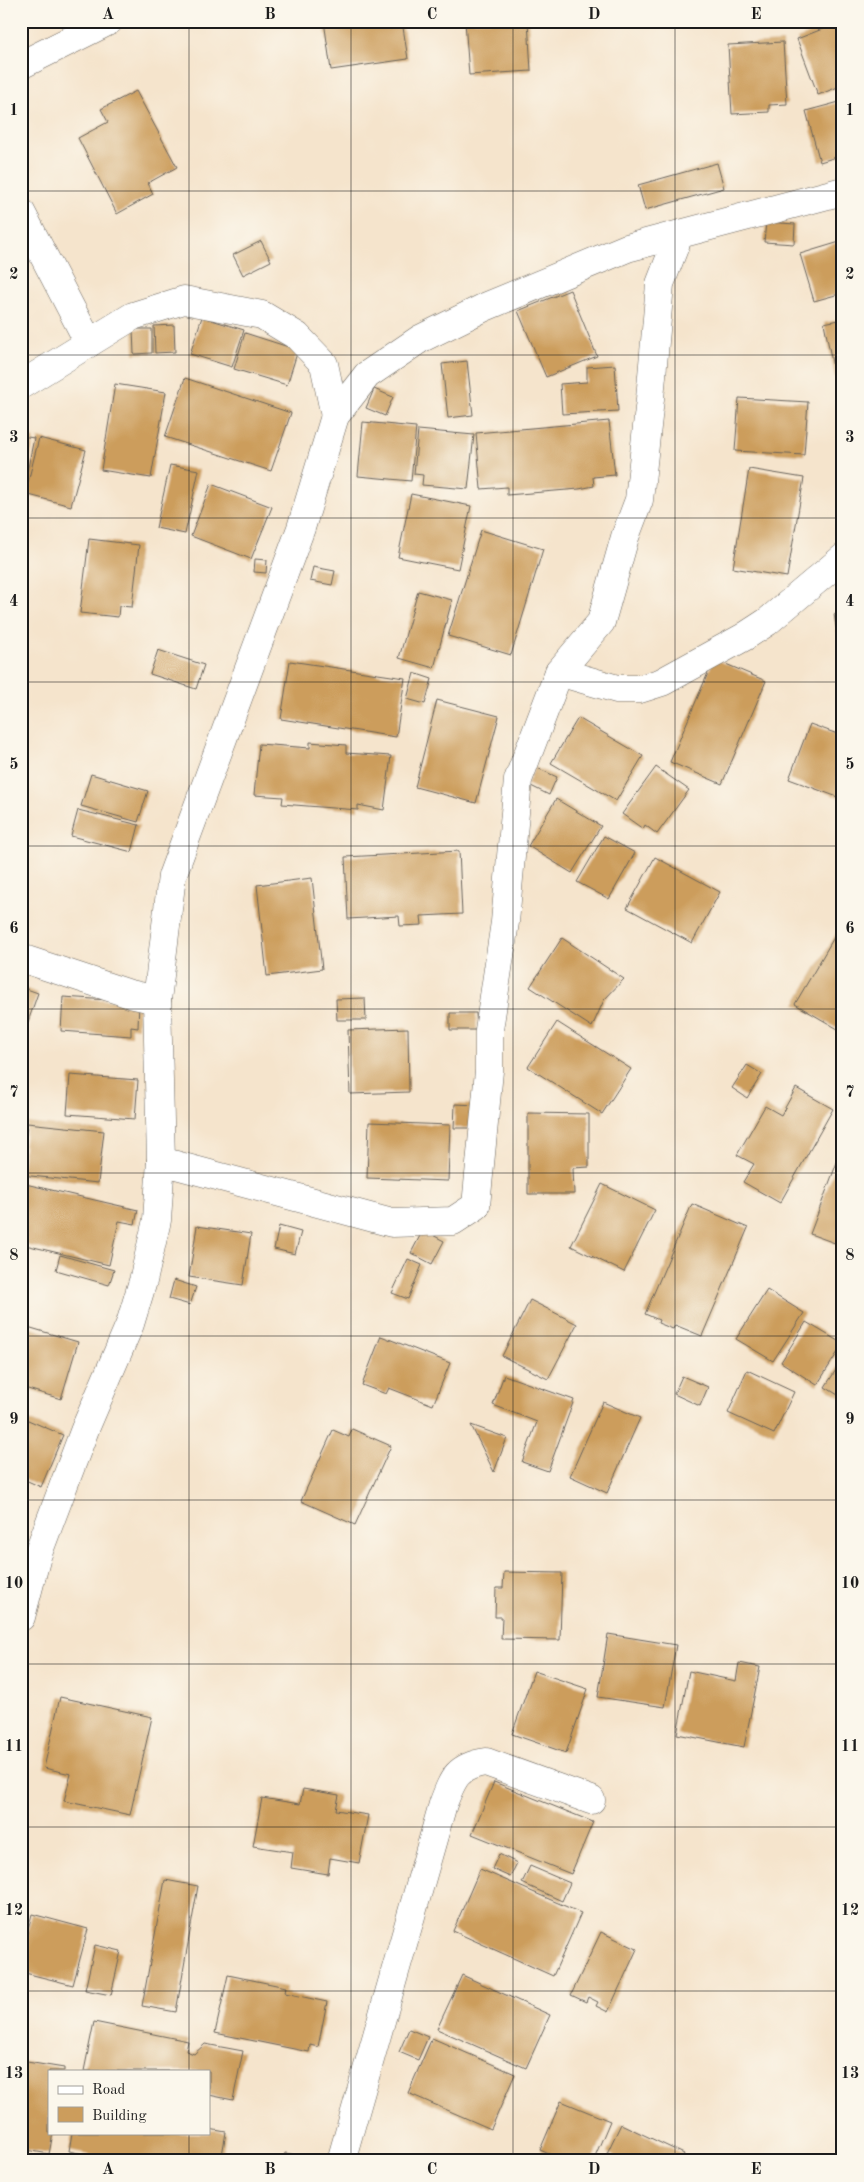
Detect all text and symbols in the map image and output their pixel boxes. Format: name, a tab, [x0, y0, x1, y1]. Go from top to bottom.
text: A	[102, 7, 114, 23]
text: B	[264, 7, 276, 23]
text: C	[427, 7, 437, 23]
text: D	[588, 7, 600, 23]
text: E	[750, 7, 762, 23]
text: 1	[9, 103, 19, 119]
text: 1	[845, 103, 855, 119]
text: 2	[9, 267, 19, 283]
text: 2	[845, 267, 855, 283]
text: 3	[9, 430, 19, 446]
text: 3	[845, 430, 855, 446]
text: 4	[9, 594, 19, 610]
text: 4	[845, 594, 855, 610]
text: 5	[9, 757, 19, 773]
text: 5	[845, 757, 855, 773]
text: 6	[9, 921, 19, 937]
text: 6	[845, 921, 855, 937]
text: 7	[9, 1085, 19, 1101]
text: 7	[845, 1085, 855, 1101]
text: 8	[9, 1248, 19, 1264]
text: 8	[845, 1248, 855, 1264]
text: 9	[9, 1412, 19, 1428]
text: 9	[845, 1412, 855, 1428]
text: 10	[5, 1576, 23, 1592]
text: 10	[841, 1576, 859, 1592]
text: 11	[5, 1739, 23, 1755]
text: 11	[841, 1739, 859, 1755]
text: 12	[5, 1903, 23, 1919]
text: 12	[841, 1903, 859, 1919]
text: 13	[5, 2066, 23, 2082]
text: 13	[841, 2066, 859, 2082]
legend	[48, 2070, 210, 2134]
text: Road	[92, 2083, 126, 2098]
text: Building	[92, 2109, 147, 2124]
text: A	[102, 2162, 114, 2178]
text: B	[264, 2162, 276, 2178]
text: C	[427, 2162, 437, 2178]
text: D	[588, 2162, 600, 2178]
text: E	[750, 2162, 762, 2178]

